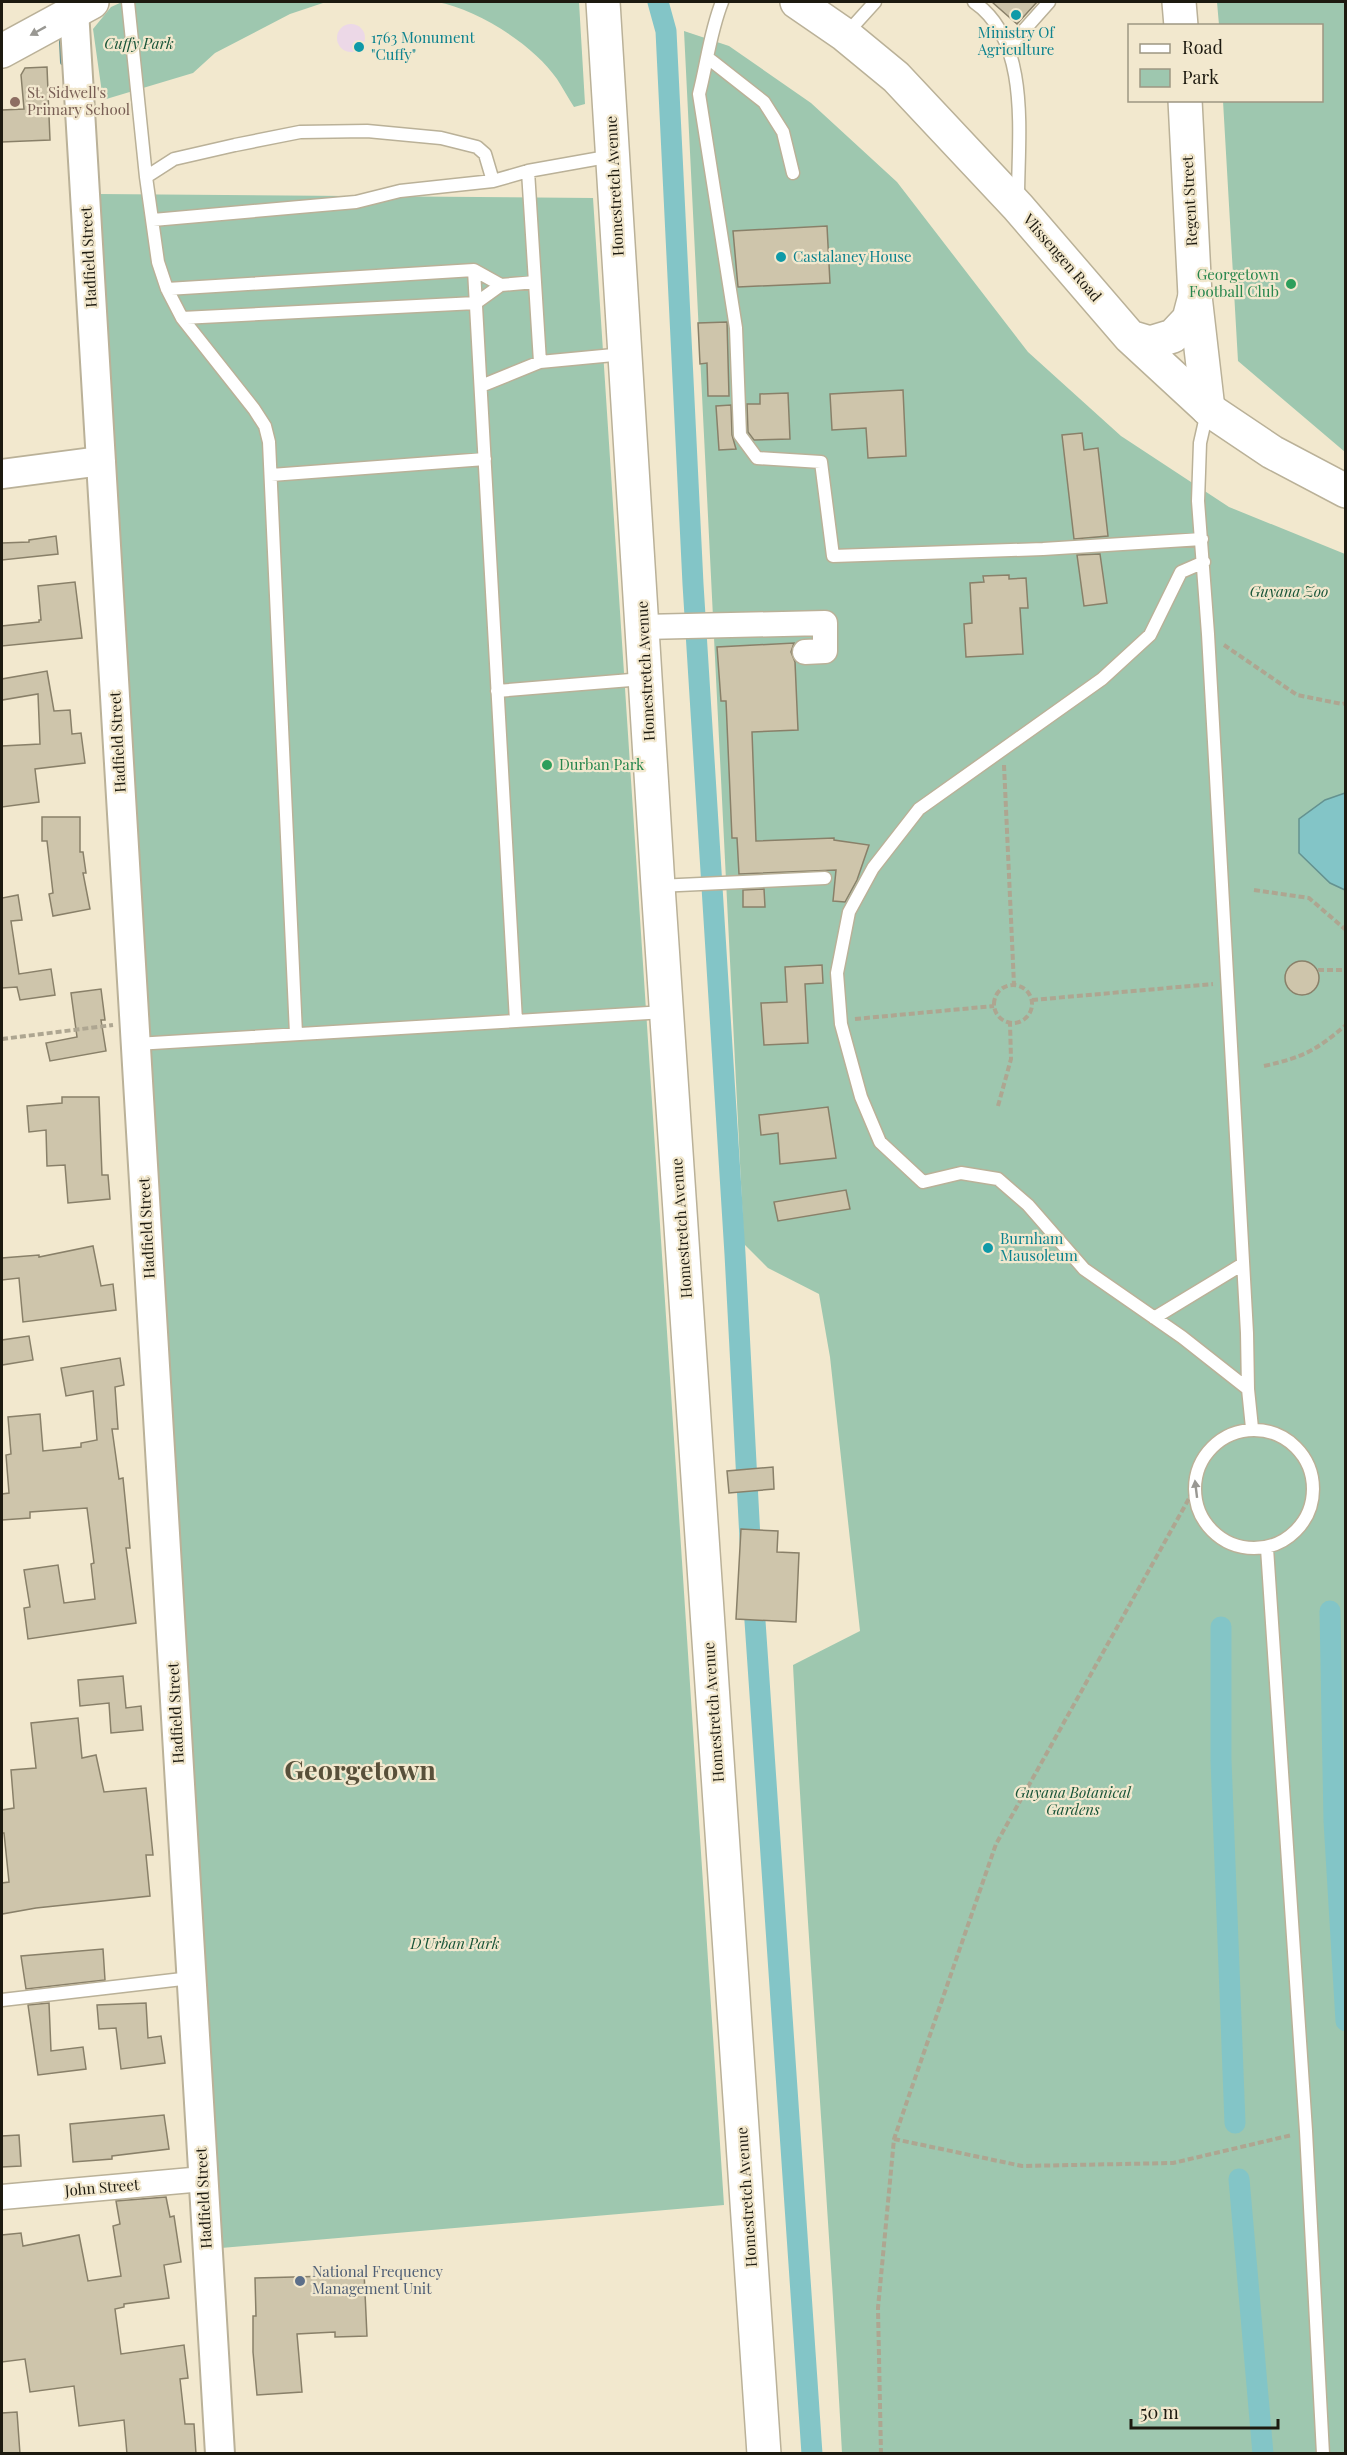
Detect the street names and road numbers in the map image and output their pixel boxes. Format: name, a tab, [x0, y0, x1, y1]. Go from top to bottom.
street label: Homestretch Avenue	[600, 115, 628, 257]
street label: Regent Street	[1177, 155, 1201, 247]
street label: Hadfield Street	[75, 205, 101, 308]
street label: Vlissengen Road	[1018, 209, 1107, 306]
street label: Homestretch Avenue	[631, 600, 659, 742]
street label: Hadfield Street	[104, 690, 130, 793]
street label: Homestretch Avenue	[666, 1157, 696, 1299]
street label: Hadfield Street	[133, 1176, 159, 1279]
street label: Homestretch Avenue	[698, 1641, 728, 1783]
street label: Hadfield Street	[162, 1661, 188, 1764]
street label: Homestretch Avenue	[731, 2126, 761, 2268]
street label: Hadfield Street	[190, 2146, 216, 2249]
street label: John Street	[63, 2174, 141, 2200]

